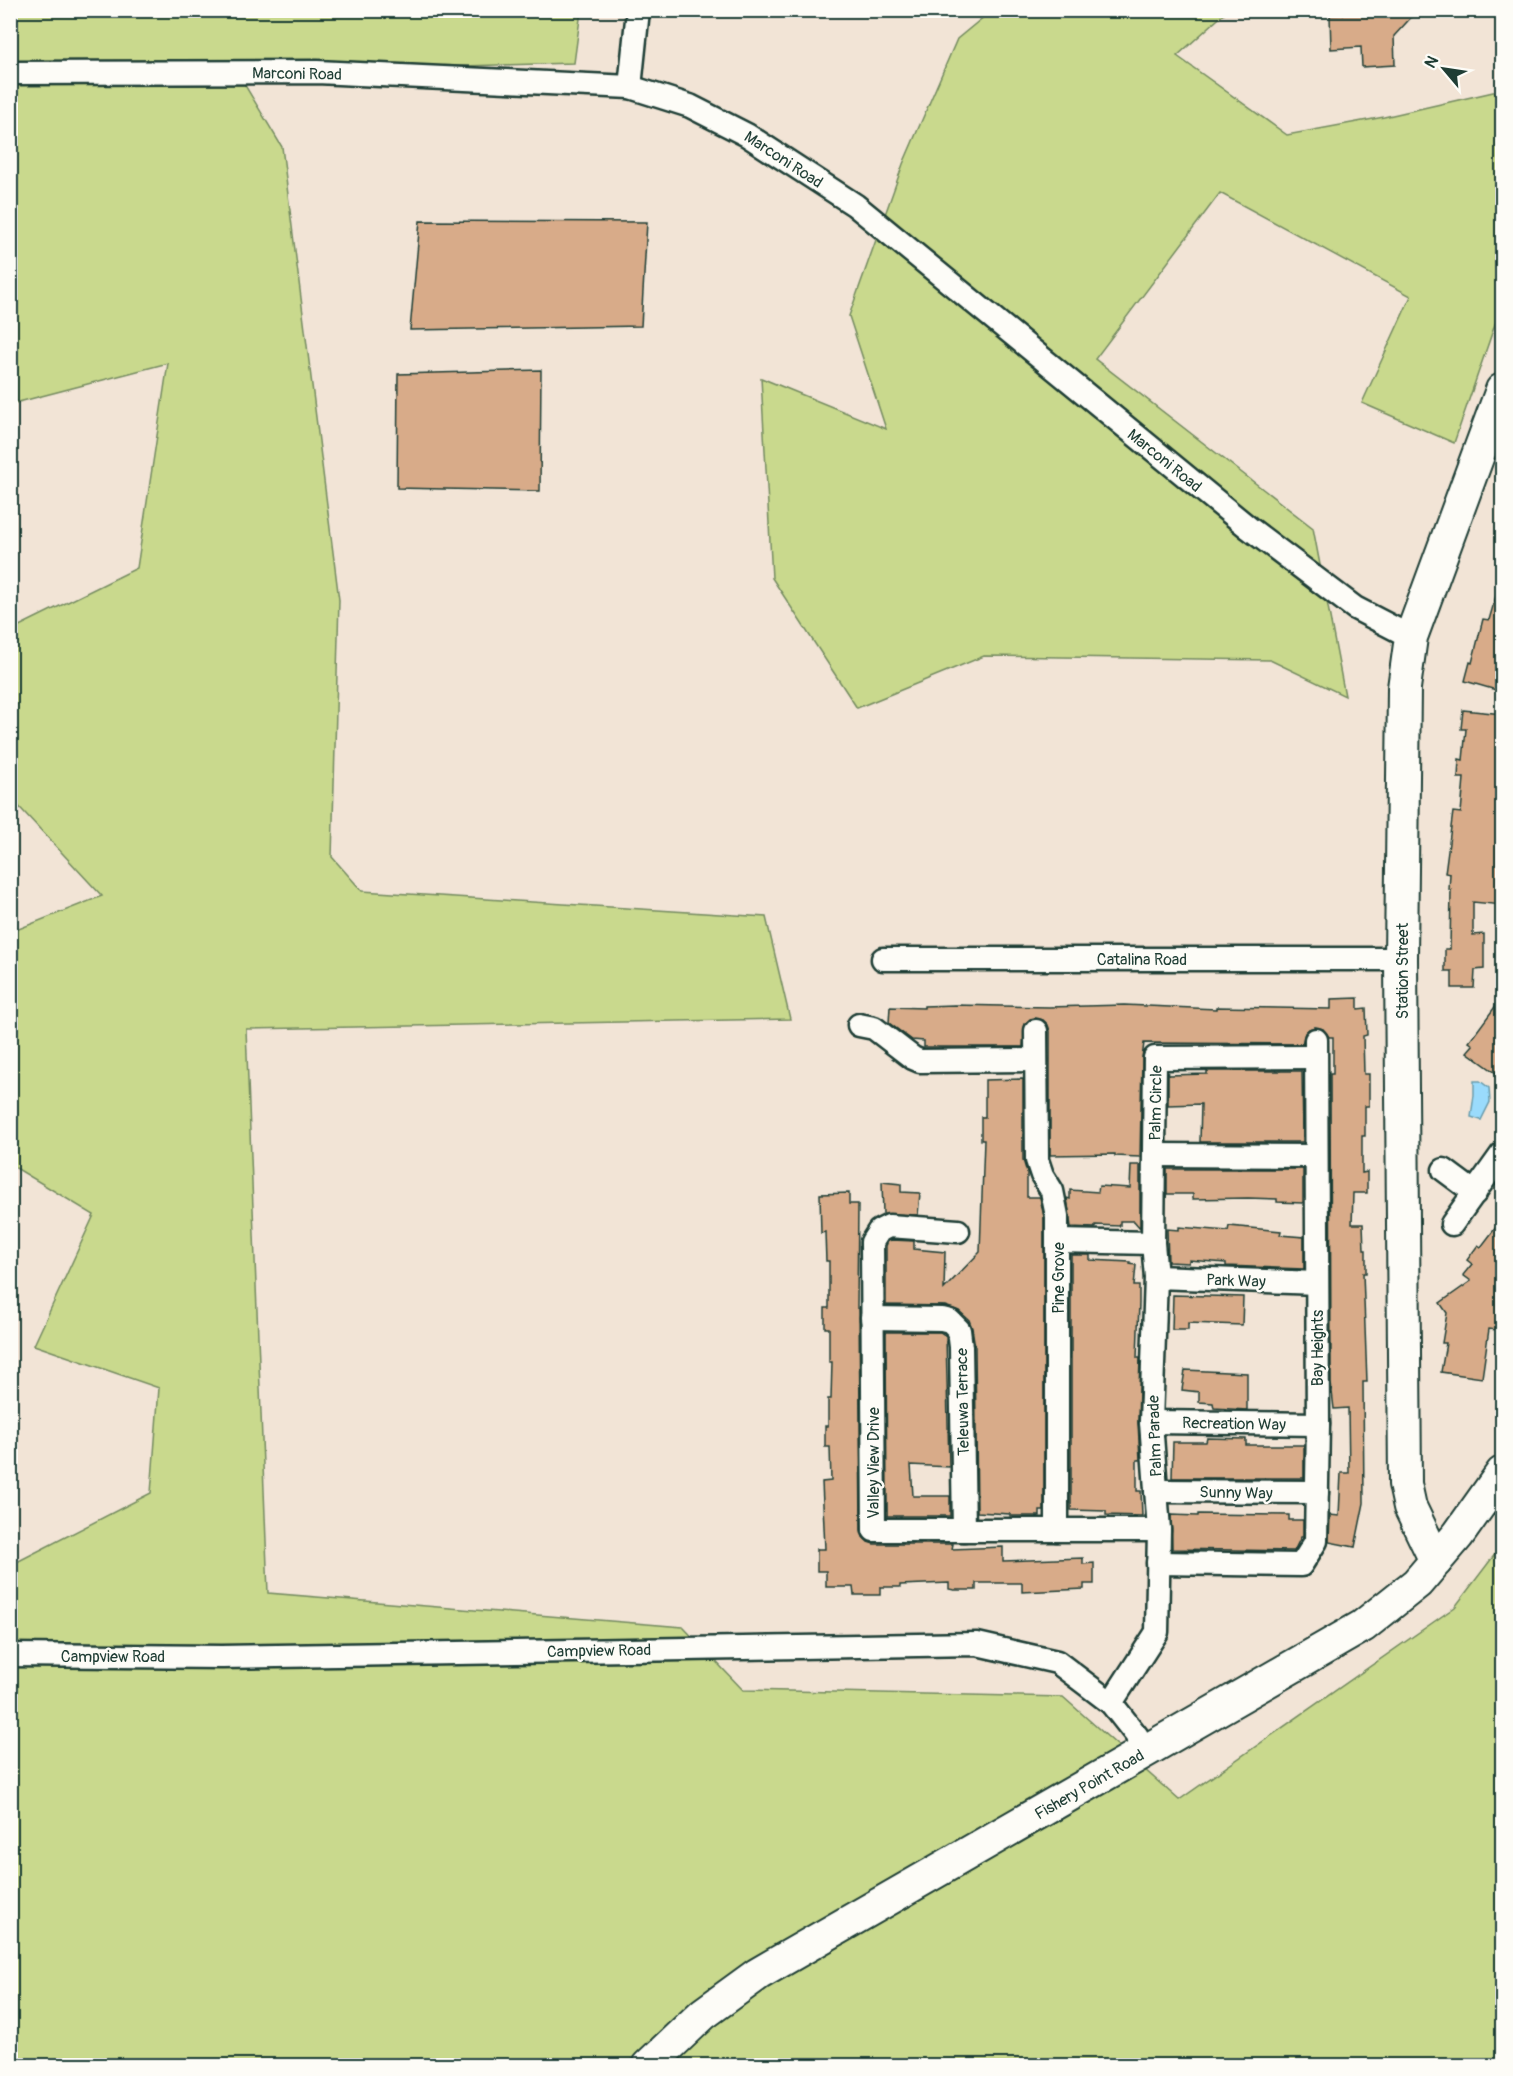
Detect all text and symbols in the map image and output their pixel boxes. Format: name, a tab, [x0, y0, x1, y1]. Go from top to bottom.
north arrow	[1414, 39, 1474, 99]
text: N	[1420, 52, 1443, 72]
street label: Marconi Road	[252, 63, 342, 85]
street label: Marconi Road	[740, 127, 827, 193]
street label: Marconi Road	[1123, 425, 1206, 497]
street label: Station Street	[1393, 922, 1413, 1019]
street label: Catalina Road	[1097, 950, 1187, 970]
street label: Palm Circle	[1145, 1065, 1167, 1141]
street label: Pine Grove	[1049, 1242, 1069, 1314]
street label: Park Way	[1206, 1270, 1266, 1292]
street label: Bay Heights	[1308, 1310, 1328, 1386]
street label: Teleuwa Terrace	[952, 1348, 974, 1456]
street label: Palm Parade	[1144, 1395, 1166, 1477]
street label: Valley View Drive	[864, 1407, 884, 1519]
street label: Recreation Way	[1182, 1413, 1286, 1435]
street label: Sunny Way	[1199, 1482, 1273, 1504]
street label: Campview Road	[547, 1640, 651, 1662]
street label: Campview Road	[61, 1647, 165, 1667]
street label: Fishery Point Road	[1031, 1745, 1148, 1824]

